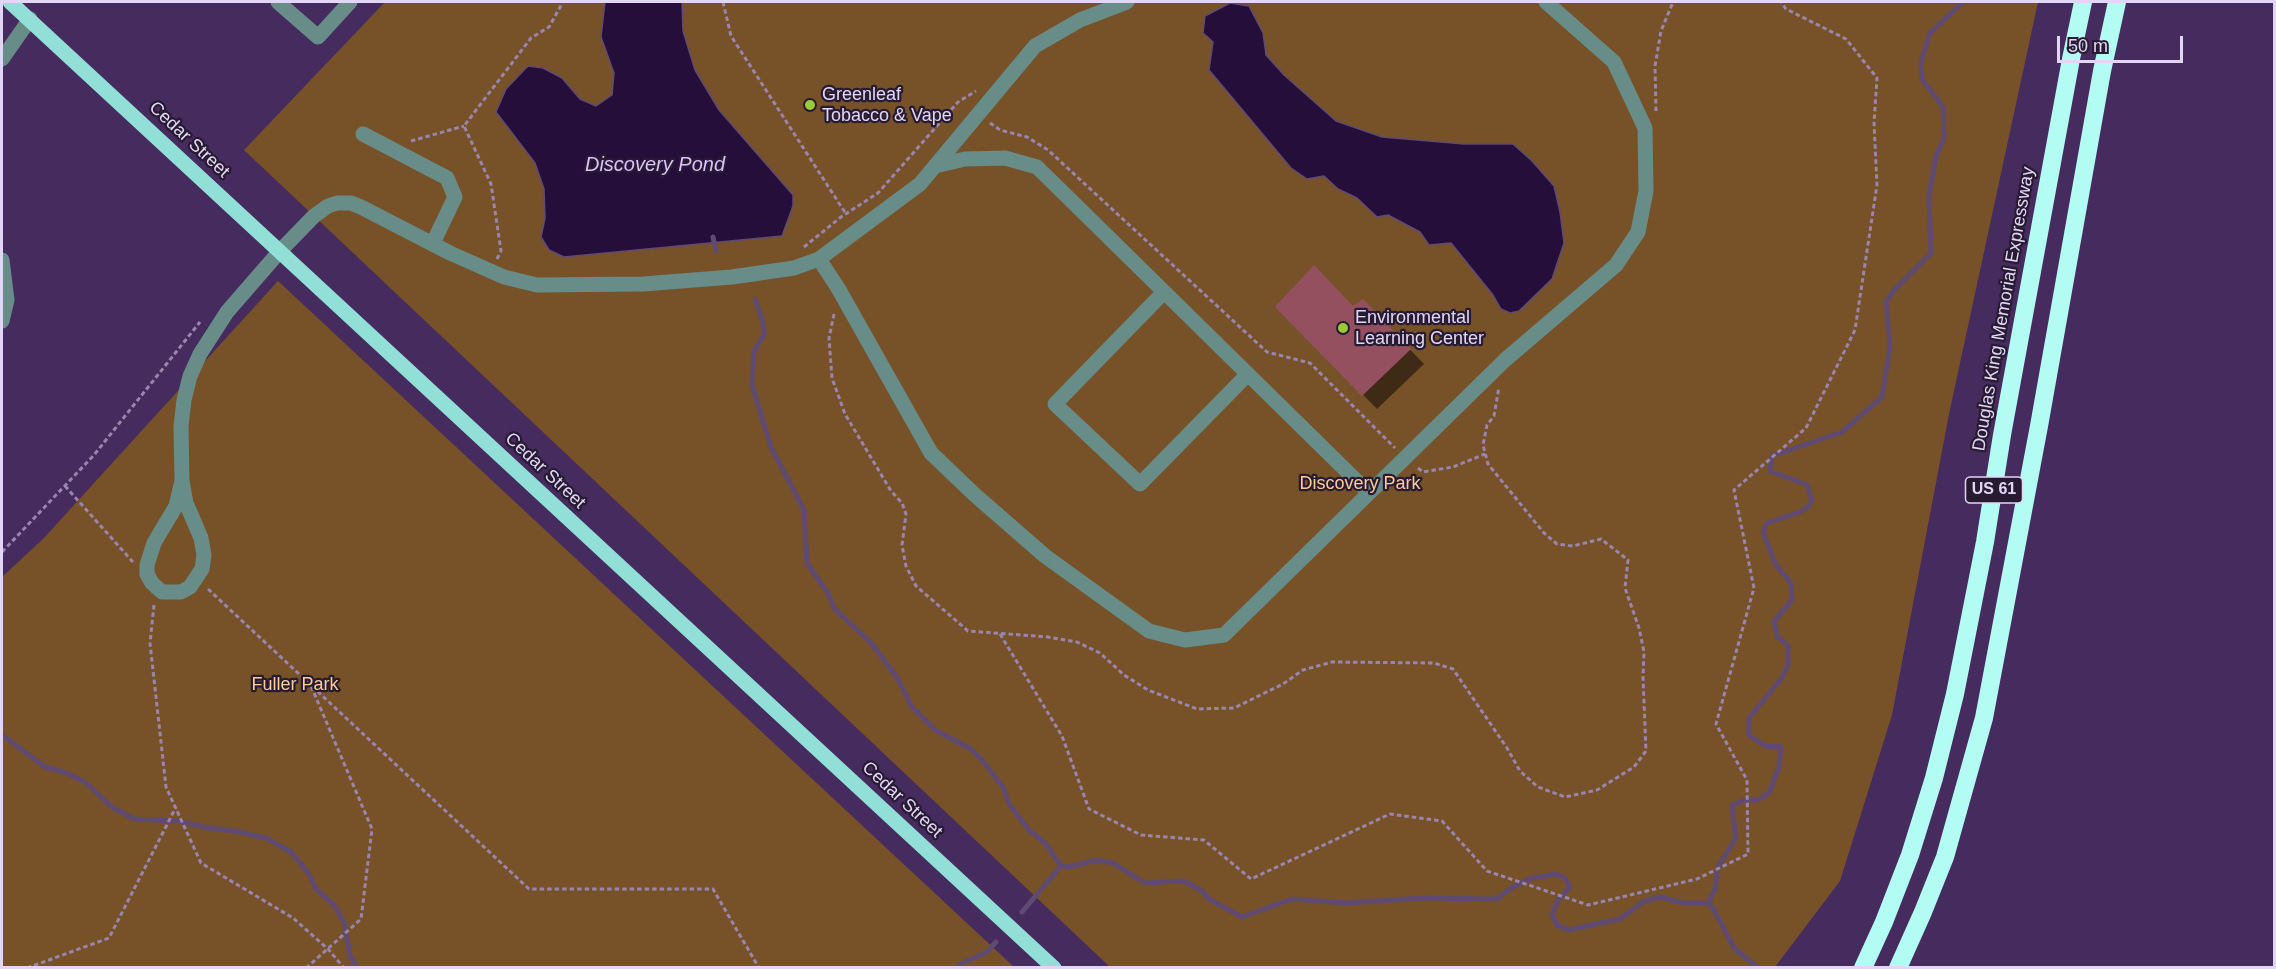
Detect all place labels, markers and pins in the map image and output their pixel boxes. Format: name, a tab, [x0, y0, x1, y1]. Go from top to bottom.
place label: Greenleaf Tobacco & Vape	[822, 84, 952, 127]
marker: Greenleaf Tobacco & Vape	[803, 98, 817, 112]
place label: Environmental Learning Center	[1355, 307, 1484, 350]
marker: Environmental Learning Center	[1336, 321, 1350, 335]

